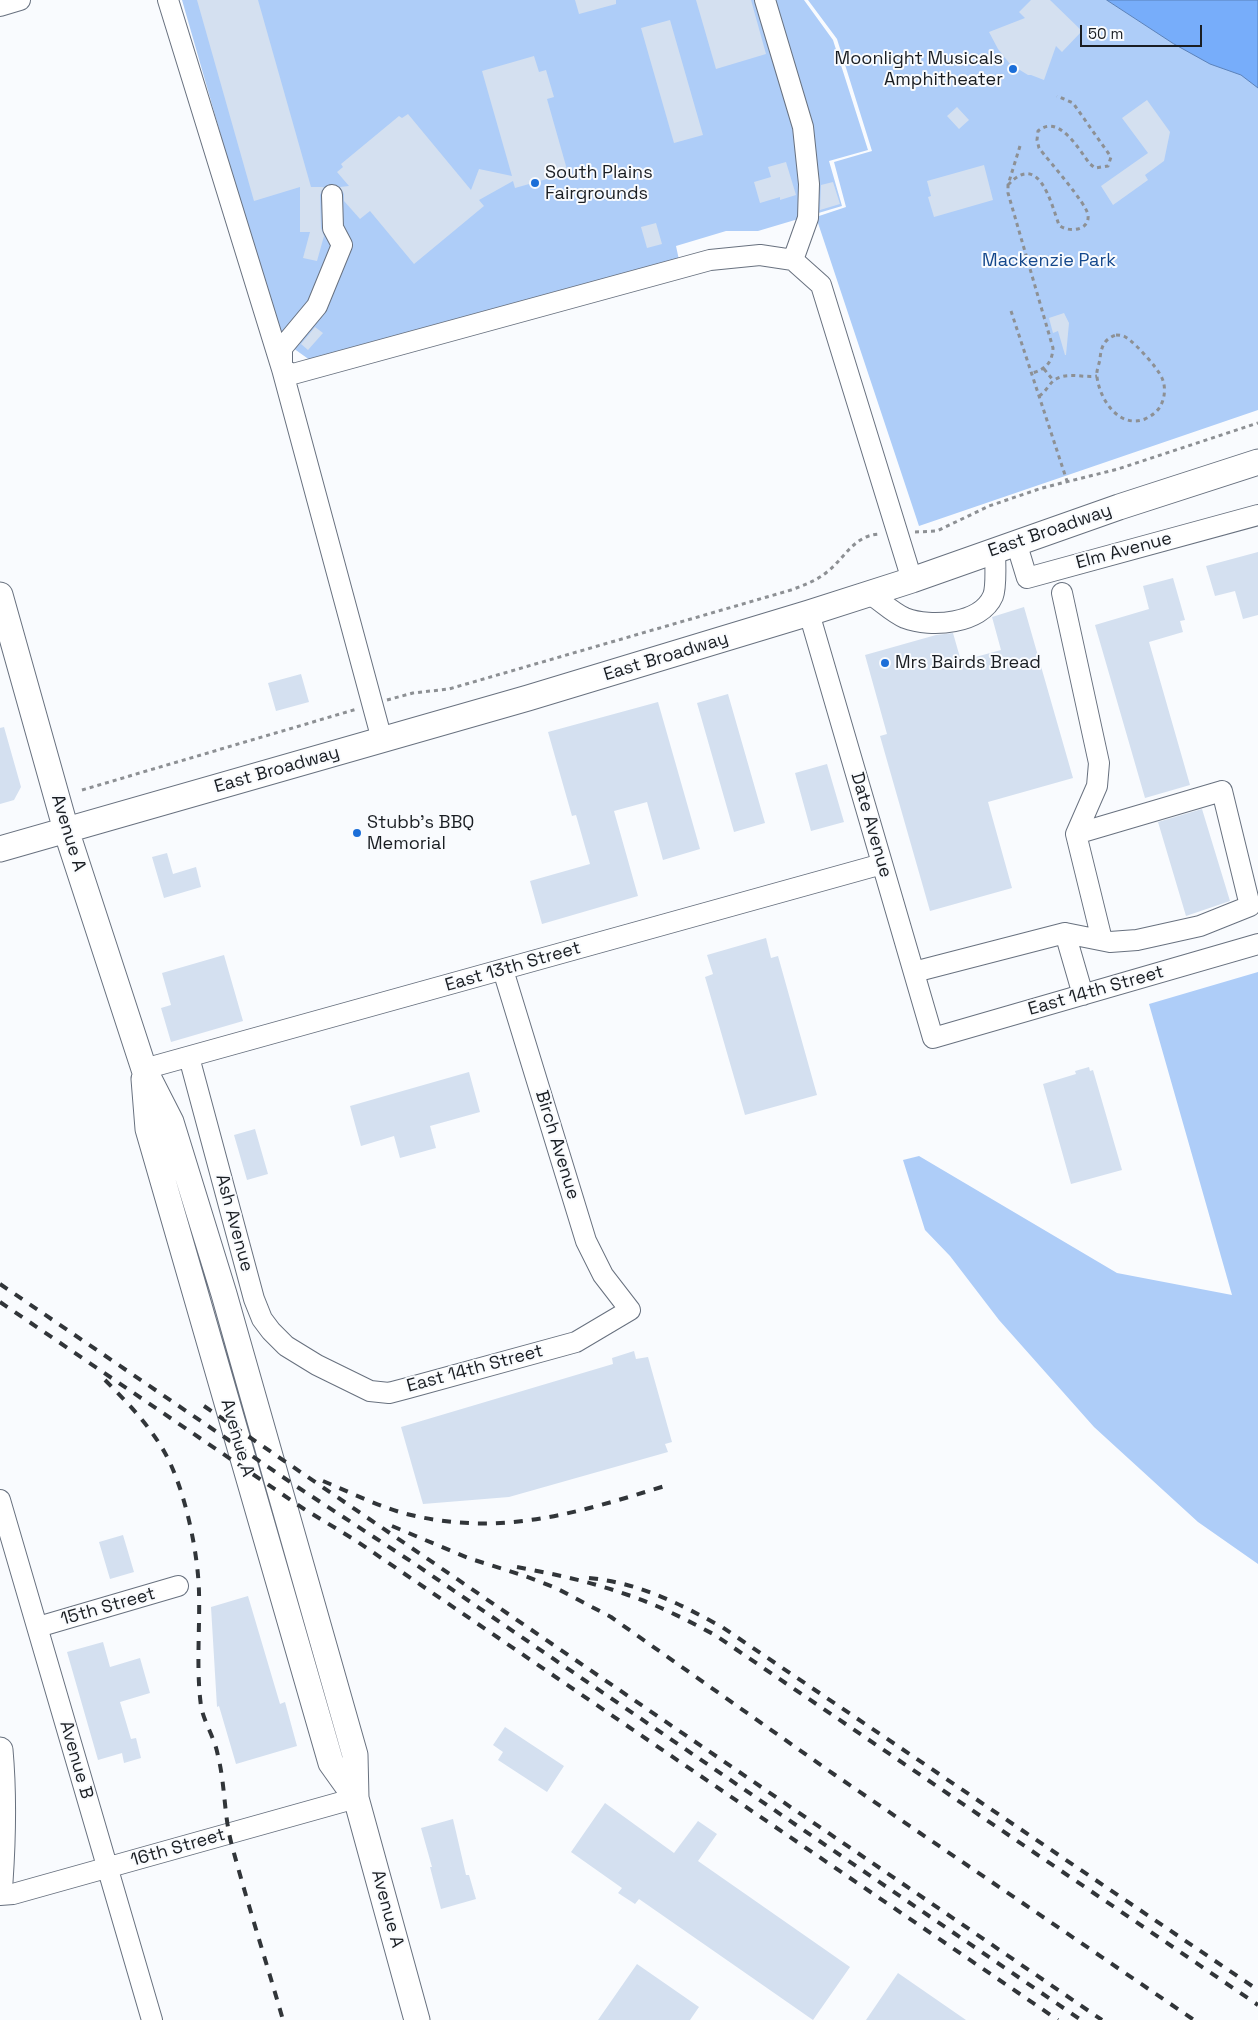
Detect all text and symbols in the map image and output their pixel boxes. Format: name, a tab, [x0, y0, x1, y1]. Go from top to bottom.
scale bar	[1083, 15, 1206, 47]
text: 50 m	[1088, 24, 1123, 43]
place label: Moonlight Musicals Amphitheater	[835, 48, 1003, 90]
marker: Moonlight Musicals Amphitheater	[1007, 63, 1019, 75]
place label: South Plains Fairgrounds	[545, 162, 653, 204]
marker: South Plains Fairgrounds	[529, 177, 541, 189]
park label: Mackenzie Park	[982, 250, 1116, 272]
street label: East Broadway	[985, 500, 1115, 562]
street label: Elm Avenue	[1074, 528, 1174, 574]
street label: East Broadway	[601, 628, 731, 686]
place label: Mrs Bairds Bread	[895, 652, 1041, 674]
marker: Mrs Bairds Bread	[879, 657, 891, 669]
street label: East Broadway	[212, 742, 342, 798]
street label: Date Avenue	[846, 770, 896, 880]
street label: Avenue A	[46, 792, 90, 874]
place label: Stubb's BBQ Memorial	[367, 812, 474, 854]
marker: Stubb's BBQ Memorial	[351, 827, 363, 839]
street label: East 13th Street	[443, 937, 583, 997]
street label: East 14th Street	[1026, 961, 1166, 1021]
street label: Birch Avenue	[530, 1088, 584, 1202]
street label: Ash Avenue	[211, 1172, 257, 1274]
street label: East 14th Street	[404, 1340, 546, 1398]
street label: Avenue A	[216, 1397, 258, 1479]
street label: 15th Street	[58, 1583, 158, 1631]
street label: Avenue B	[55, 1719, 97, 1801]
street label: 16th Street	[128, 1824, 228, 1872]
street label: Avenue A	[366, 1868, 408, 1950]

